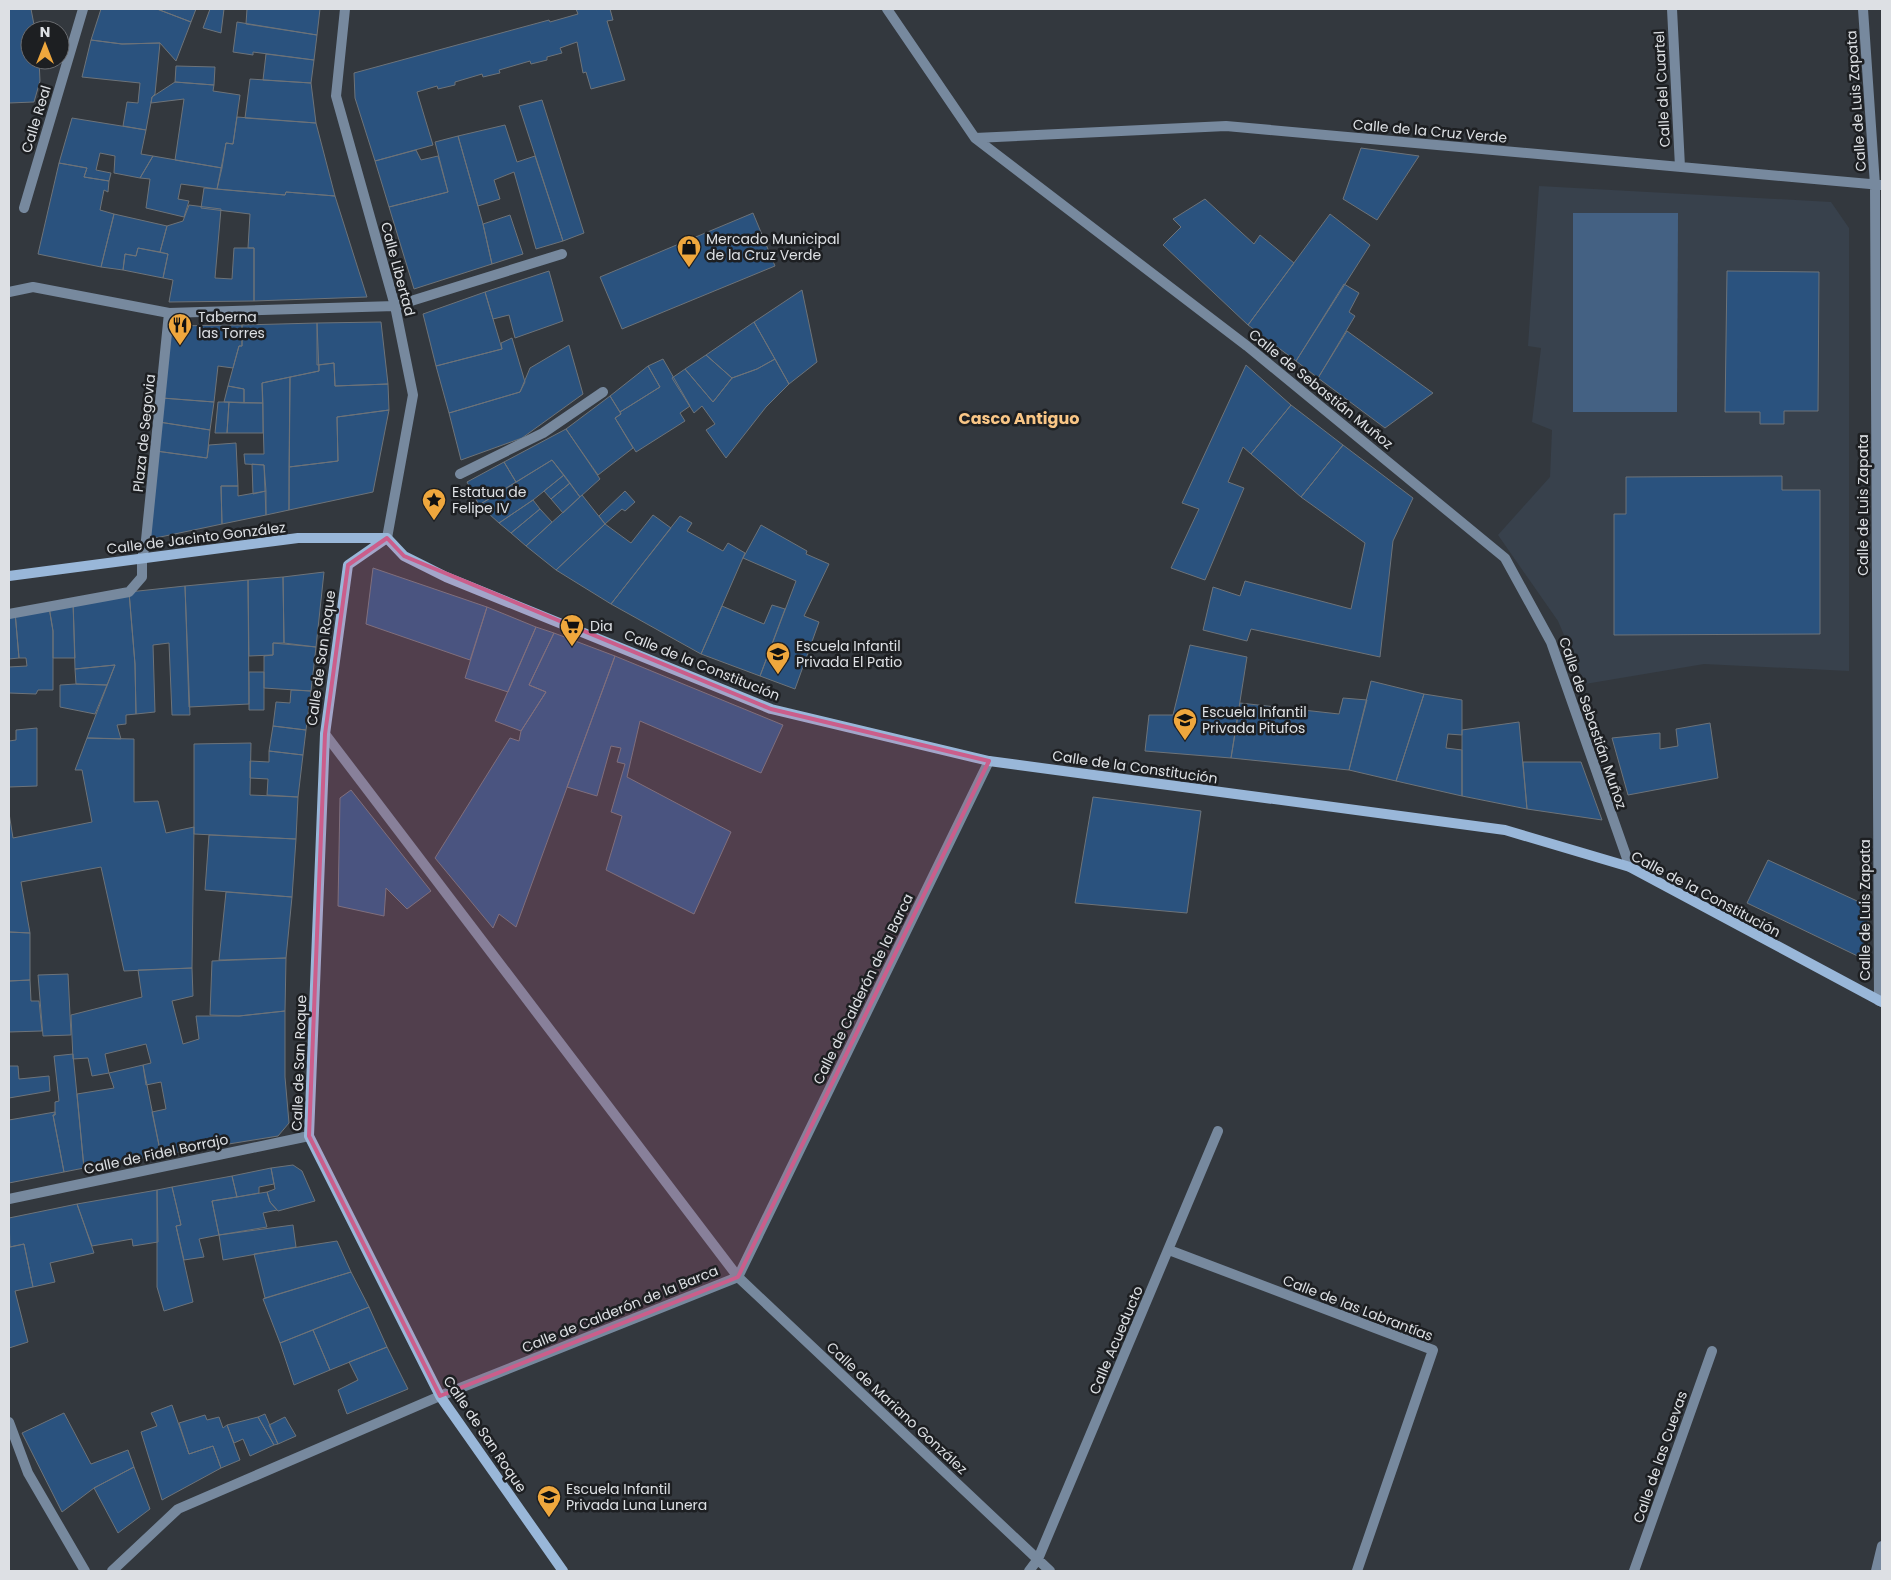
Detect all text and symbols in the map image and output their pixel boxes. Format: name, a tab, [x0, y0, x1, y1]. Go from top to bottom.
north arrow	[20, 20, 70, 70]
text: N	[40, 22, 50, 42]
street label: Calle del Cuartel	[1649, 30, 1675, 148]
street label: Calle de Luis Zapata	[1841, 30, 1871, 172]
street label: Calle Real	[16, 83, 56, 155]
street label: Calle de la Cruz Verde	[1352, 114, 1508, 148]
street label: Calle Libertad	[376, 220, 420, 318]
place label: Mercado Municipal de la Cruz Verde	[706, 229, 840, 265]
shop icon: Mercado Municipal de la Cruz Verde	[676, 234, 702, 268]
place label: Taberna las Torres	[198, 307, 265, 343]
restaurant icon: Taberna las Torres	[167, 312, 193, 346]
street label: Calle de Sebastián Muñoz	[1245, 324, 1397, 454]
street label: Plaza de Segovia	[128, 373, 160, 493]
district label: Casco Antiguo	[959, 407, 1079, 430]
street label: Calle de Luis Zapata	[1853, 434, 1873, 576]
place label: Estatua de Felipe IV	[452, 482, 527, 518]
place icon: Estatua de Felipe IV	[421, 487, 447, 521]
street label: Calle de Jacinto González	[105, 517, 287, 559]
street label: Calle de San Roque	[302, 589, 340, 727]
supermarket icon: Dia	[559, 613, 585, 647]
place label: Dia	[590, 616, 613, 636]
street label: Calle de la Constitución	[621, 625, 783, 705]
street label: Calle de Sebastián Muñoz	[1554, 634, 1632, 812]
place label: Escuela Infantil Privada El Patio	[796, 636, 902, 672]
school or university icon: Escuela Infantil Privada El Patio	[765, 641, 791, 675]
place label: Escuela Infantil Privada Pitufos	[1202, 702, 1307, 738]
school or university icon: Escuela Infantil Privada Pitufos	[1172, 707, 1198, 741]
street label: Calle de la Constitución	[1051, 746, 1219, 788]
street label: Calle de Luis Zapata	[1855, 839, 1875, 981]
street label: Calle de la Constitución	[1628, 846, 1784, 942]
street label: Calle de Calderón de la Barca	[808, 890, 918, 1088]
street label: Calle de San Roque	[287, 994, 311, 1132]
street label: Calle de Fidel Borrajo	[82, 1129, 230, 1179]
street label: Calle de Calderón de la Barca	[519, 1260, 721, 1358]
street label: Calle de las Labrantías	[1280, 1270, 1436, 1346]
street label: Calle Acueducto	[1084, 1283, 1148, 1397]
street label: Calle de Mariano González	[822, 1337, 972, 1479]
street label: Calle de San Roque	[439, 1372, 532, 1496]
street label: Calle de las Cuevas	[1628, 1388, 1692, 1526]
place label: Escuela Infantil Privada Luna Lunera	[566, 1479, 707, 1515]
school or university icon: Escuela Infantil Privada Luna Lunera	[536, 1484, 562, 1518]

